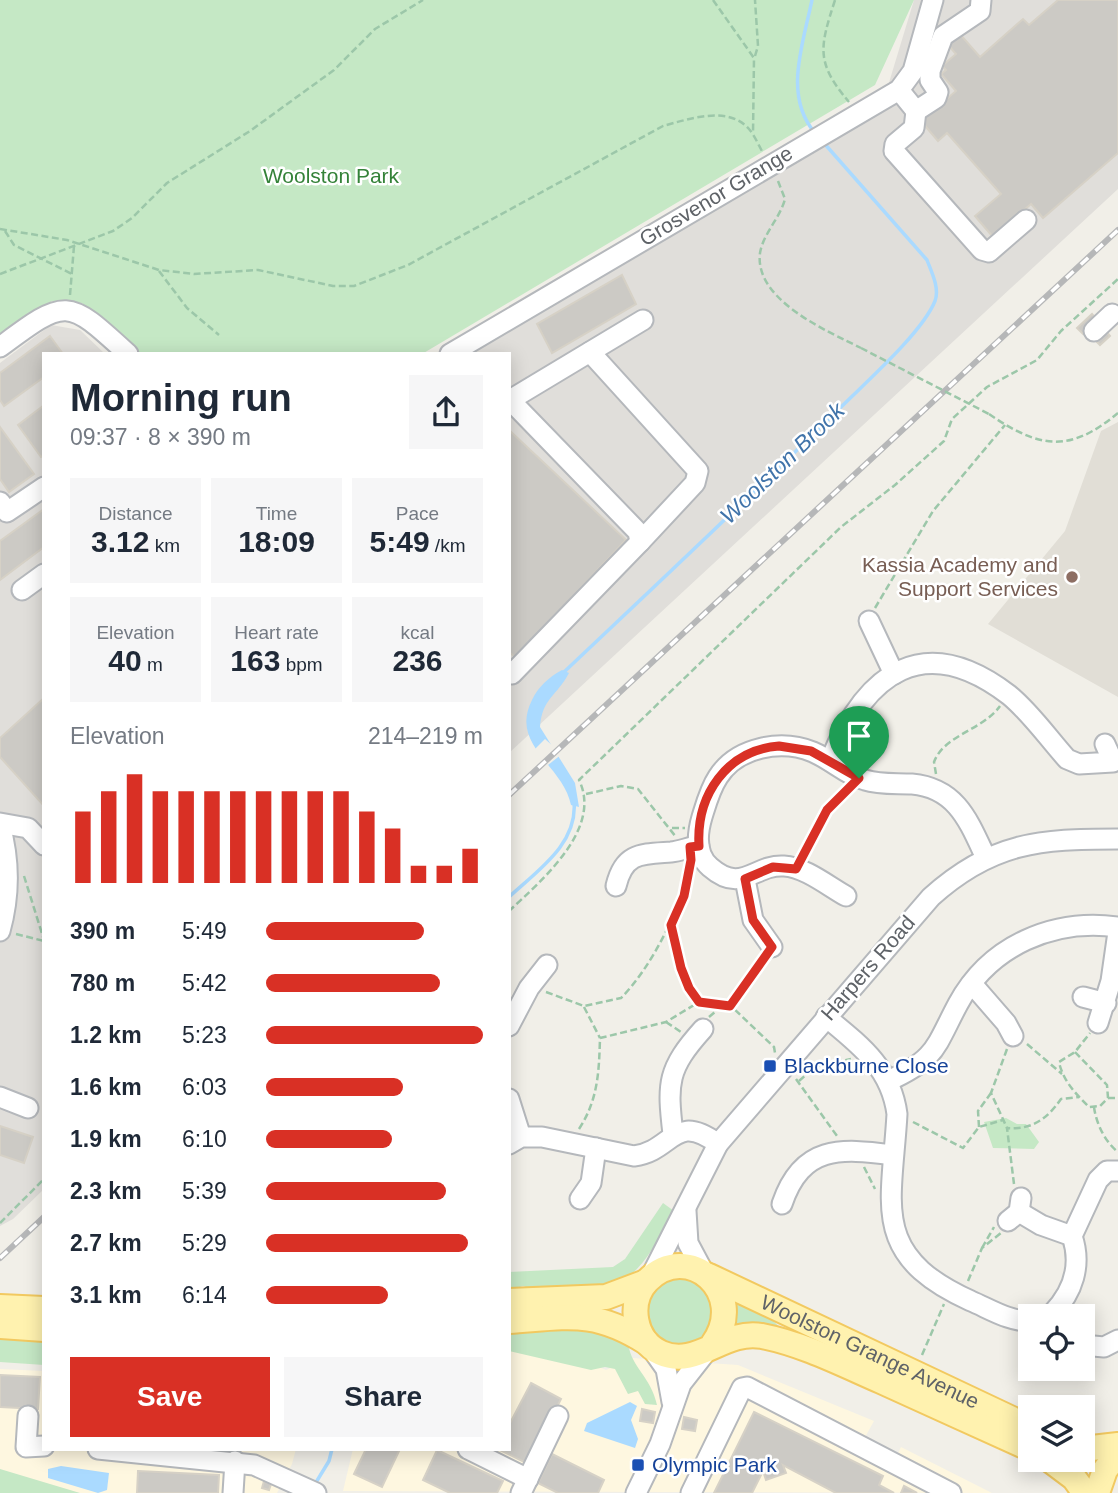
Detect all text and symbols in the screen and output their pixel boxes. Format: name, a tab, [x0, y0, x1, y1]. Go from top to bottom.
street label: Grosvenor Grange	[635, 141, 796, 250]
park label: Woolston Park	[263, 164, 400, 187]
button: share	[409, 375, 483, 449]
text: Morning run	[70, 377, 292, 419]
water label: Woolston Brook	[715, 396, 850, 529]
text: 09:37 · 8 × 390 m	[70, 424, 251, 450]
text: Distance	[99, 503, 172, 524]
text: Time	[256, 503, 297, 524]
text: Pace	[396, 503, 439, 524]
text: 3.12	[91, 525, 149, 558]
text: 18:09	[238, 525, 315, 558]
text: 5:49	[370, 525, 430, 558]
text: km	[149, 535, 180, 556]
text: /km	[430, 535, 465, 556]
place label: Kassia Academy and Support Services	[862, 553, 1058, 600]
marker: Kassia Academy and Support Services	[1064, 569, 1080, 585]
text: Elevation	[96, 622, 175, 643]
text: Heart rate	[234, 622, 319, 643]
text: kcal	[401, 622, 434, 643]
text: 40	[108, 644, 142, 677]
text: 163	[230, 644, 280, 677]
text: 236	[392, 644, 443, 677]
text: m	[142, 654, 163, 675]
text: bpm	[280, 654, 323, 675]
pin	[829, 706, 889, 778]
icon: arrive	[840, 717, 878, 755]
text: Elevation	[70, 723, 165, 749]
text: 214–219 m	[368, 723, 483, 749]
street label: Harpers Road	[816, 911, 919, 1025]
text: 390 m	[70, 918, 135, 944]
text: 5:49	[182, 918, 227, 944]
text: 780 m	[70, 970, 135, 996]
text: 5:42	[182, 970, 227, 996]
text: 1.2 km	[70, 1022, 142, 1048]
text: 5:23	[182, 1022, 227, 1048]
place label: Blackburne Close	[784, 1054, 949, 1077]
marker: Blackburne Close	[762, 1058, 778, 1074]
text: 1.6 km	[70, 1074, 142, 1100]
text: 6:03	[182, 1074, 227, 1100]
text: 1.9 km	[70, 1126, 142, 1152]
text: 6:10	[182, 1126, 227, 1152]
text: 2.3 km	[70, 1178, 142, 1204]
text: 5:39	[182, 1178, 227, 1204]
text: 2.7 km	[70, 1230, 142, 1256]
text: 5:29	[182, 1230, 227, 1256]
text: 3.1 km	[70, 1282, 142, 1308]
text: 6:14	[182, 1282, 227, 1308]
street label: Woolston Grange Avenue	[757, 1290, 983, 1413]
map controls	[1018, 1304, 1095, 1472]
button: locate	[1018, 1304, 1095, 1381]
button: Save	[70, 1357, 270, 1437]
button: Share	[284, 1357, 483, 1437]
button: layers	[1018, 1395, 1095, 1472]
place label: Olympic Park	[652, 1453, 777, 1476]
marker: Olympic Park	[630, 1457, 646, 1473]

